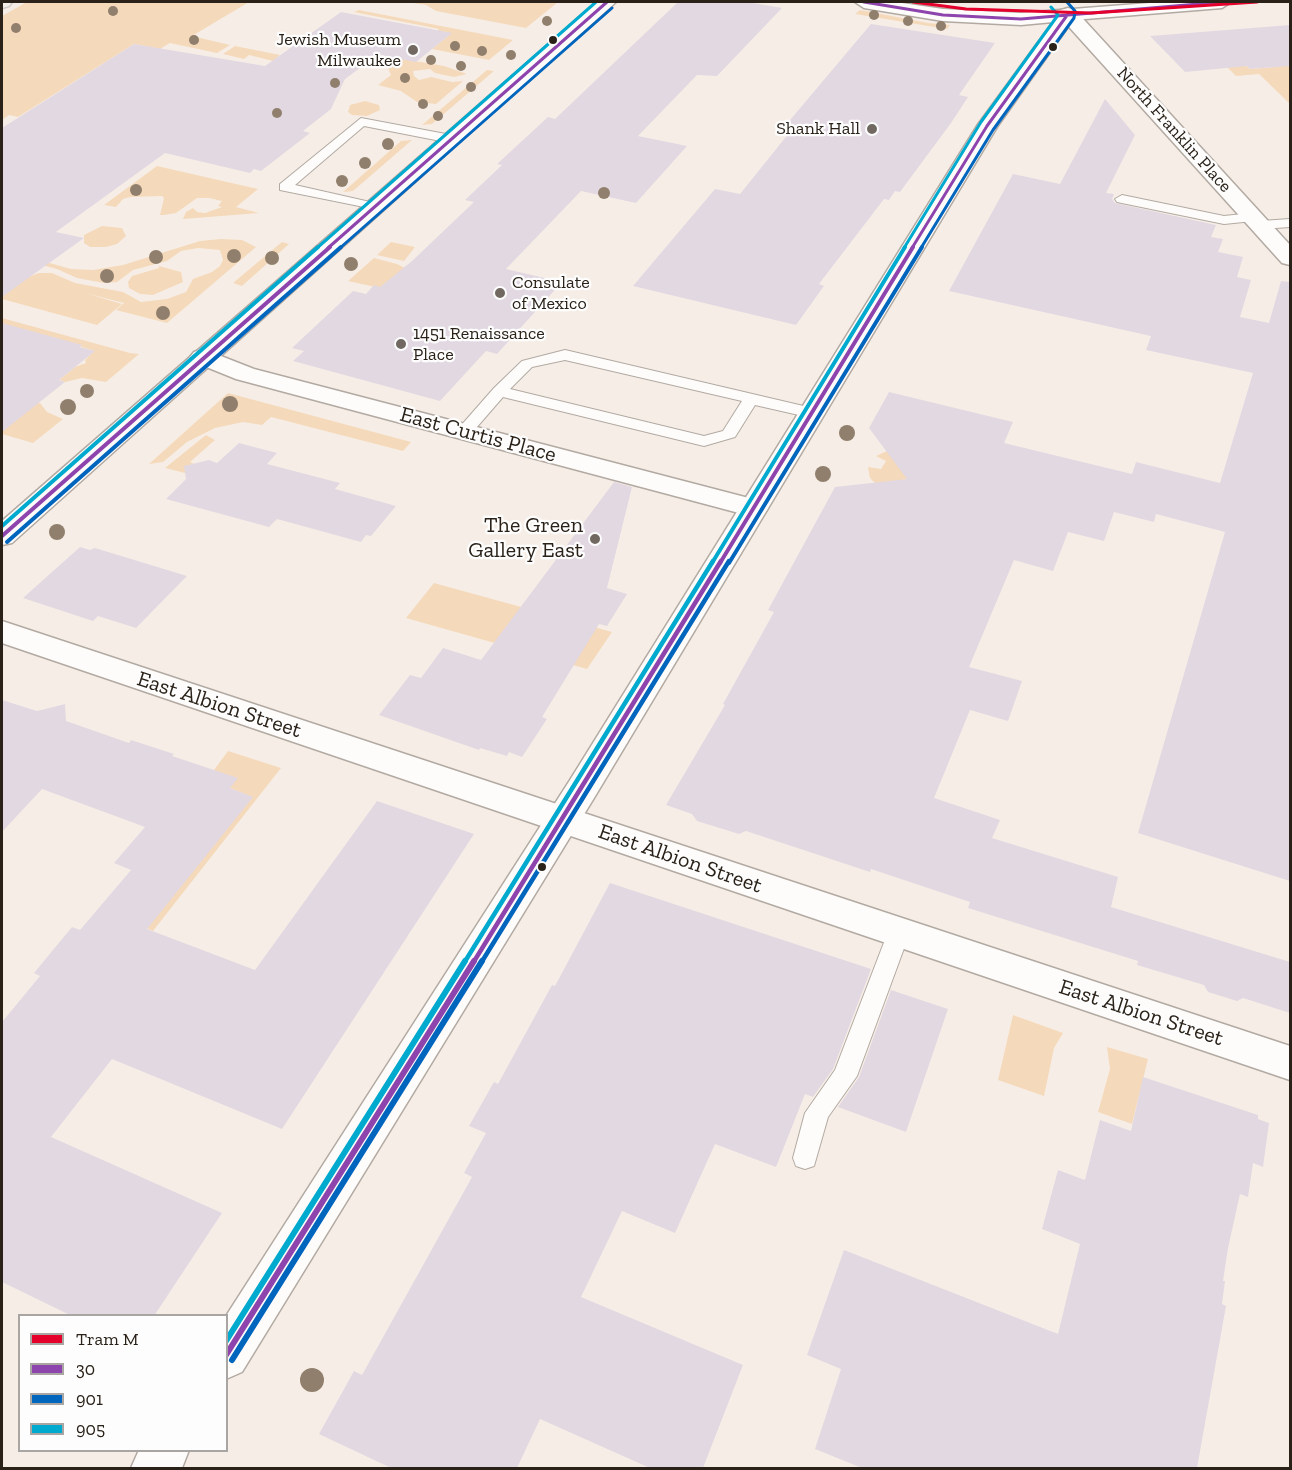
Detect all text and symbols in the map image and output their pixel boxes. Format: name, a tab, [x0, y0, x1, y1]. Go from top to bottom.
place label: Jewish Museum Milwaukee	[276, 29, 401, 72]
unlabelled marker	[547, 34, 559, 46]
unlabelled marker	[1047, 41, 1059, 53]
marker: Jewish Museum Milwaukee	[406, 43, 420, 57]
street label: North Franklin Place	[1112, 63, 1236, 197]
place label: Shank Hall	[776, 118, 860, 140]
marker: Shank Hall	[865, 122, 879, 136]
place label: Consulate of Mexico	[512, 272, 590, 314]
marker: Consulate of Mexico	[493, 286, 507, 300]
place label: 1451 Renaissance Place	[413, 323, 545, 366]
marker: 1451 Renaissance Place	[394, 337, 408, 351]
street label: East Curtis Place	[397, 401, 559, 469]
place label: The Green Gallery East	[468, 513, 583, 564]
marker: The Green Gallery East	[588, 532, 602, 546]
street label: East Albion Street	[133, 666, 305, 744]
street label: East Albion Street	[595, 819, 765, 899]
unlabelled marker	[536, 861, 548, 873]
street label: East Albion Street	[1055, 974, 1227, 1052]
legend	[18, 1314, 228, 1452]
text: Tram M	[76, 1328, 139, 1350]
text: 30	[76, 1358, 95, 1380]
text: 901	[76, 1388, 103, 1410]
text: 905	[76, 1418, 105, 1440]

